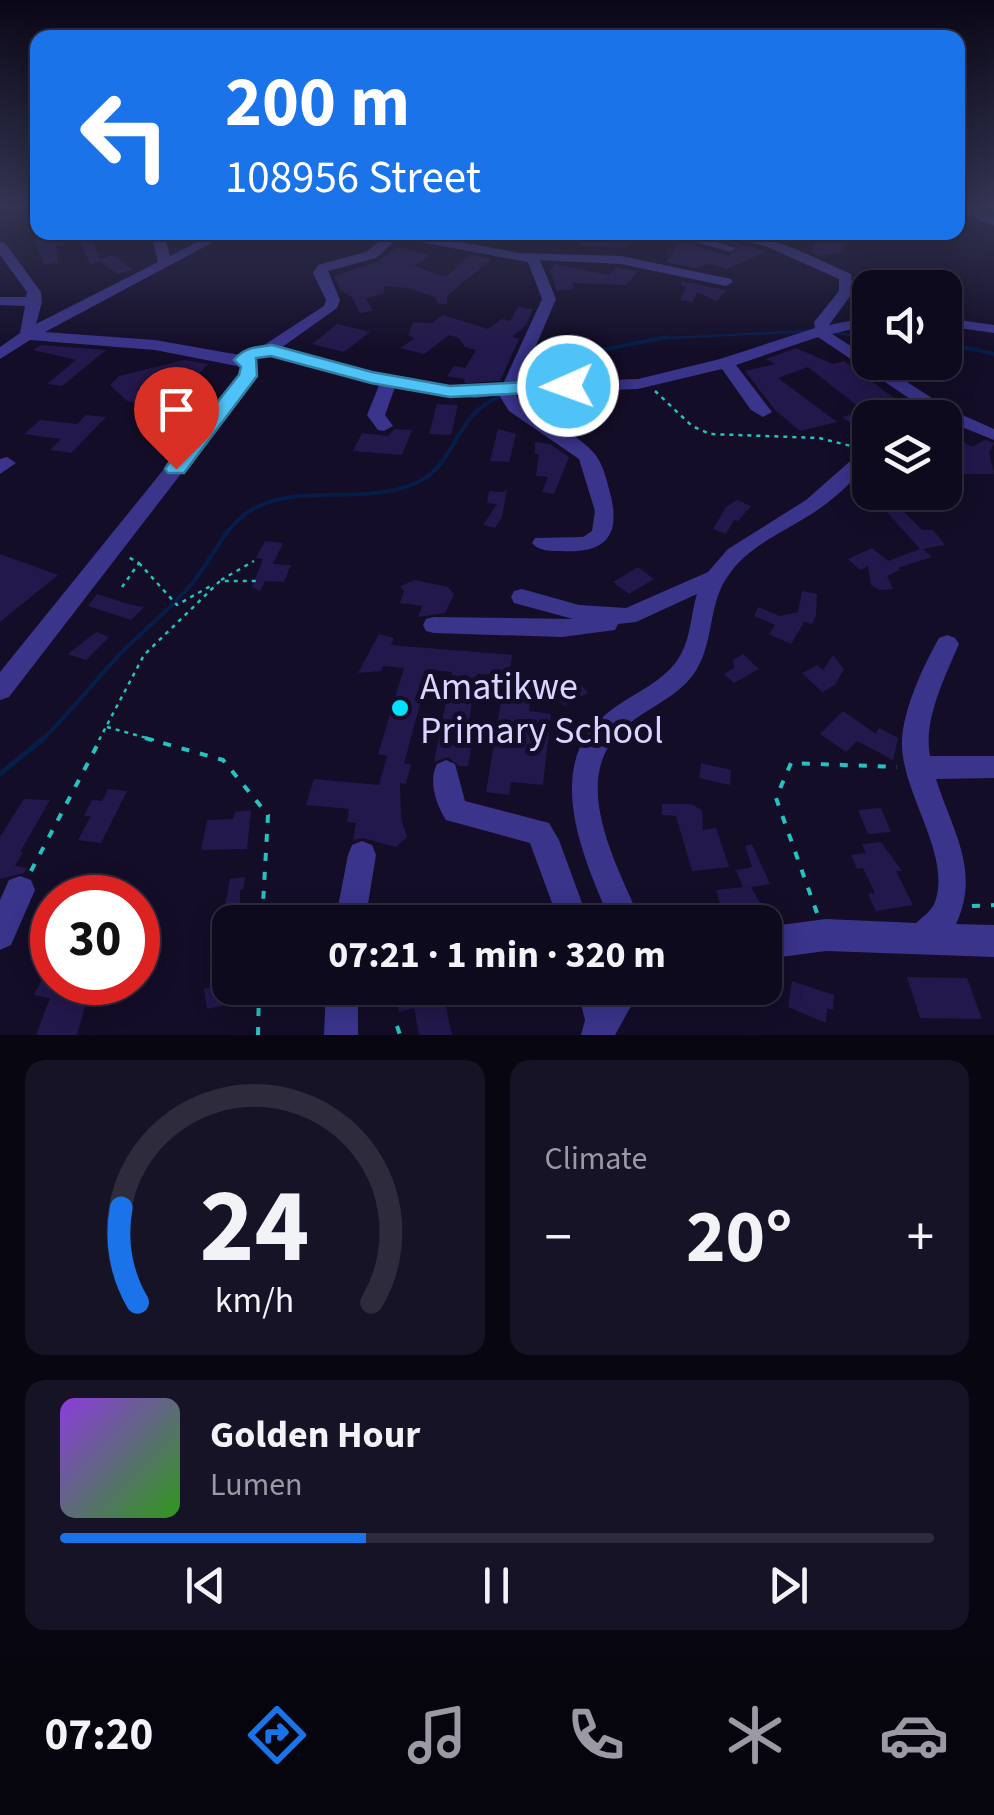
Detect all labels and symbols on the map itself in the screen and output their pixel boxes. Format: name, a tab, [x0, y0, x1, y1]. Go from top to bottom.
position arrow	[516, 334, 620, 438]
pin	[134, 367, 219, 470]
place label: Amatikwe Primary School	[420, 660, 663, 758]
marker: Amatikwe Primary School	[389, 697, 411, 719]
speed limit sign: 30	[30, 875, 160, 1005]

